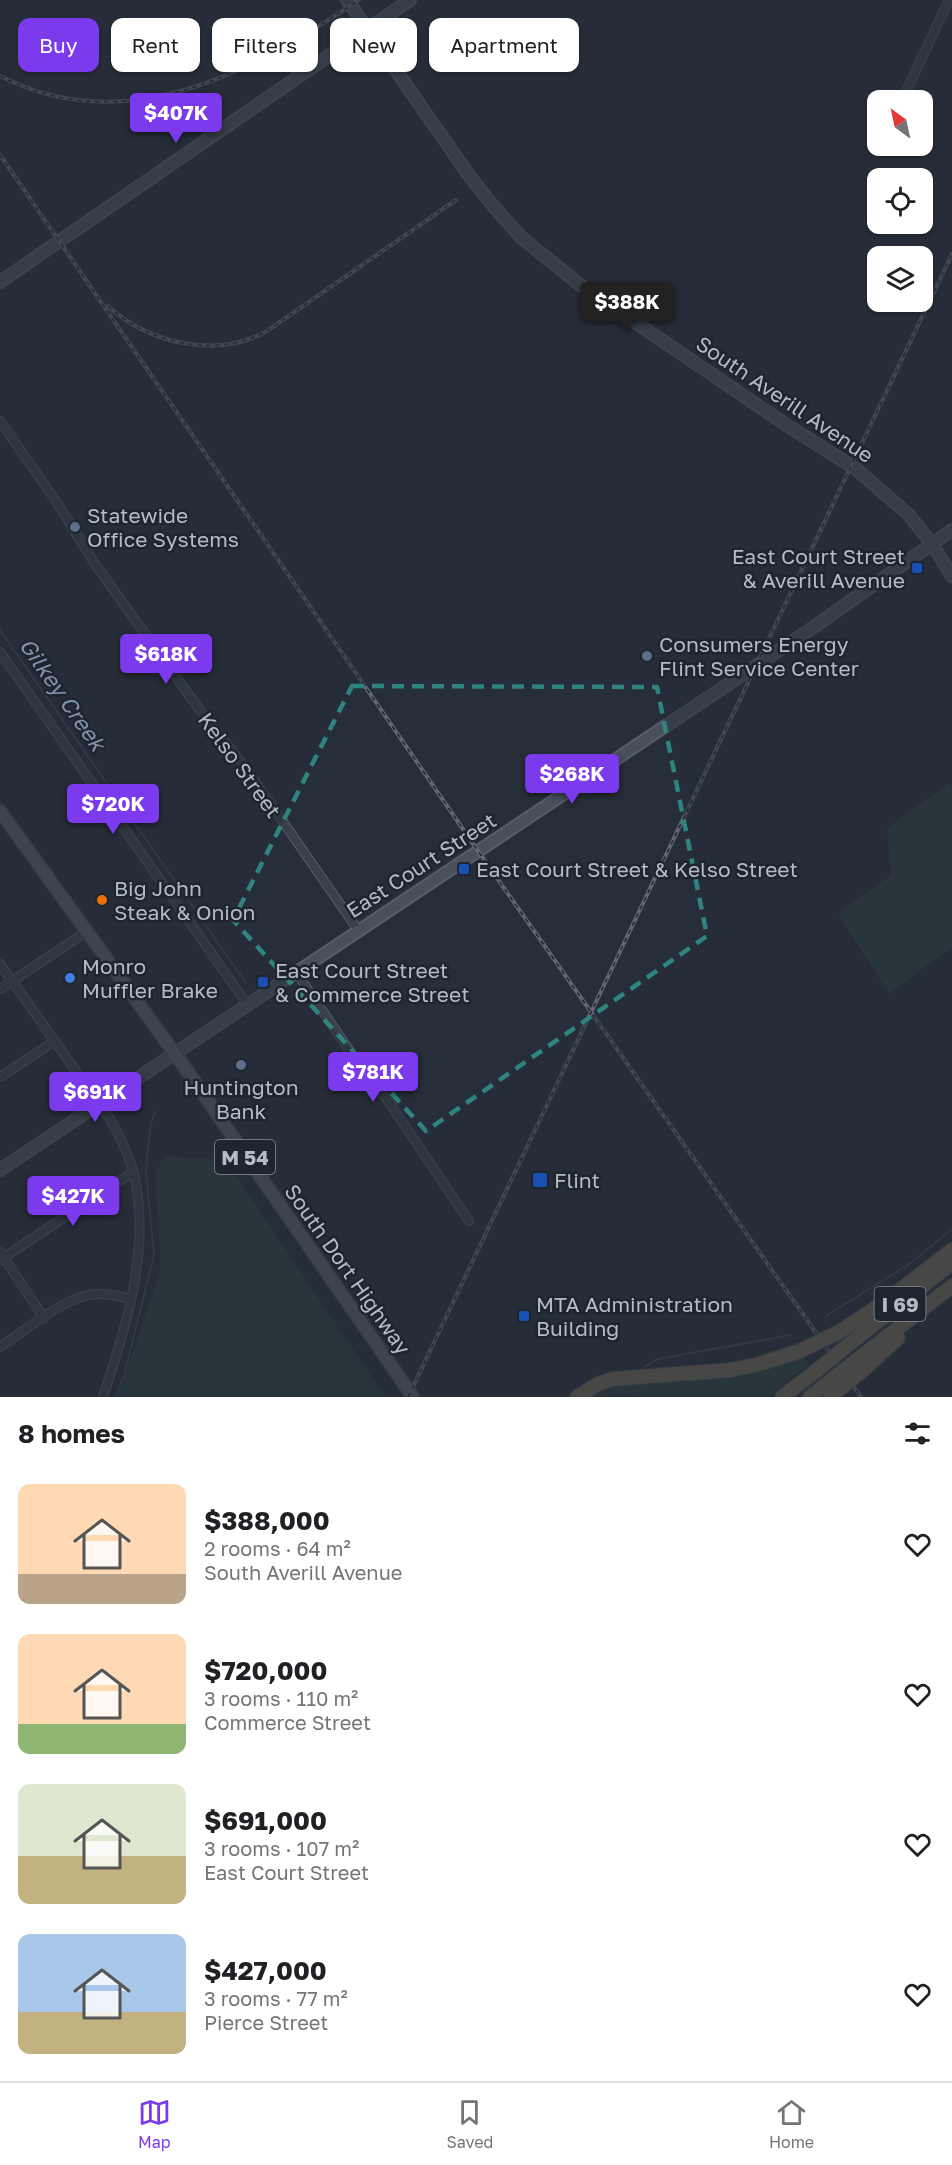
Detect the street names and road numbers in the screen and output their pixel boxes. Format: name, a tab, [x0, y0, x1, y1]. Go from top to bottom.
street label: South Averill Avenue	[691, 330, 879, 468]
street label: Kelso Street	[193, 707, 287, 823]
street label: East Court Street	[341, 807, 501, 923]
road number: M 54	[215, 1140, 275, 1174]
street label: South Dort Highway	[279, 1179, 417, 1359]
road number: I 69	[874, 1287, 926, 1321]

